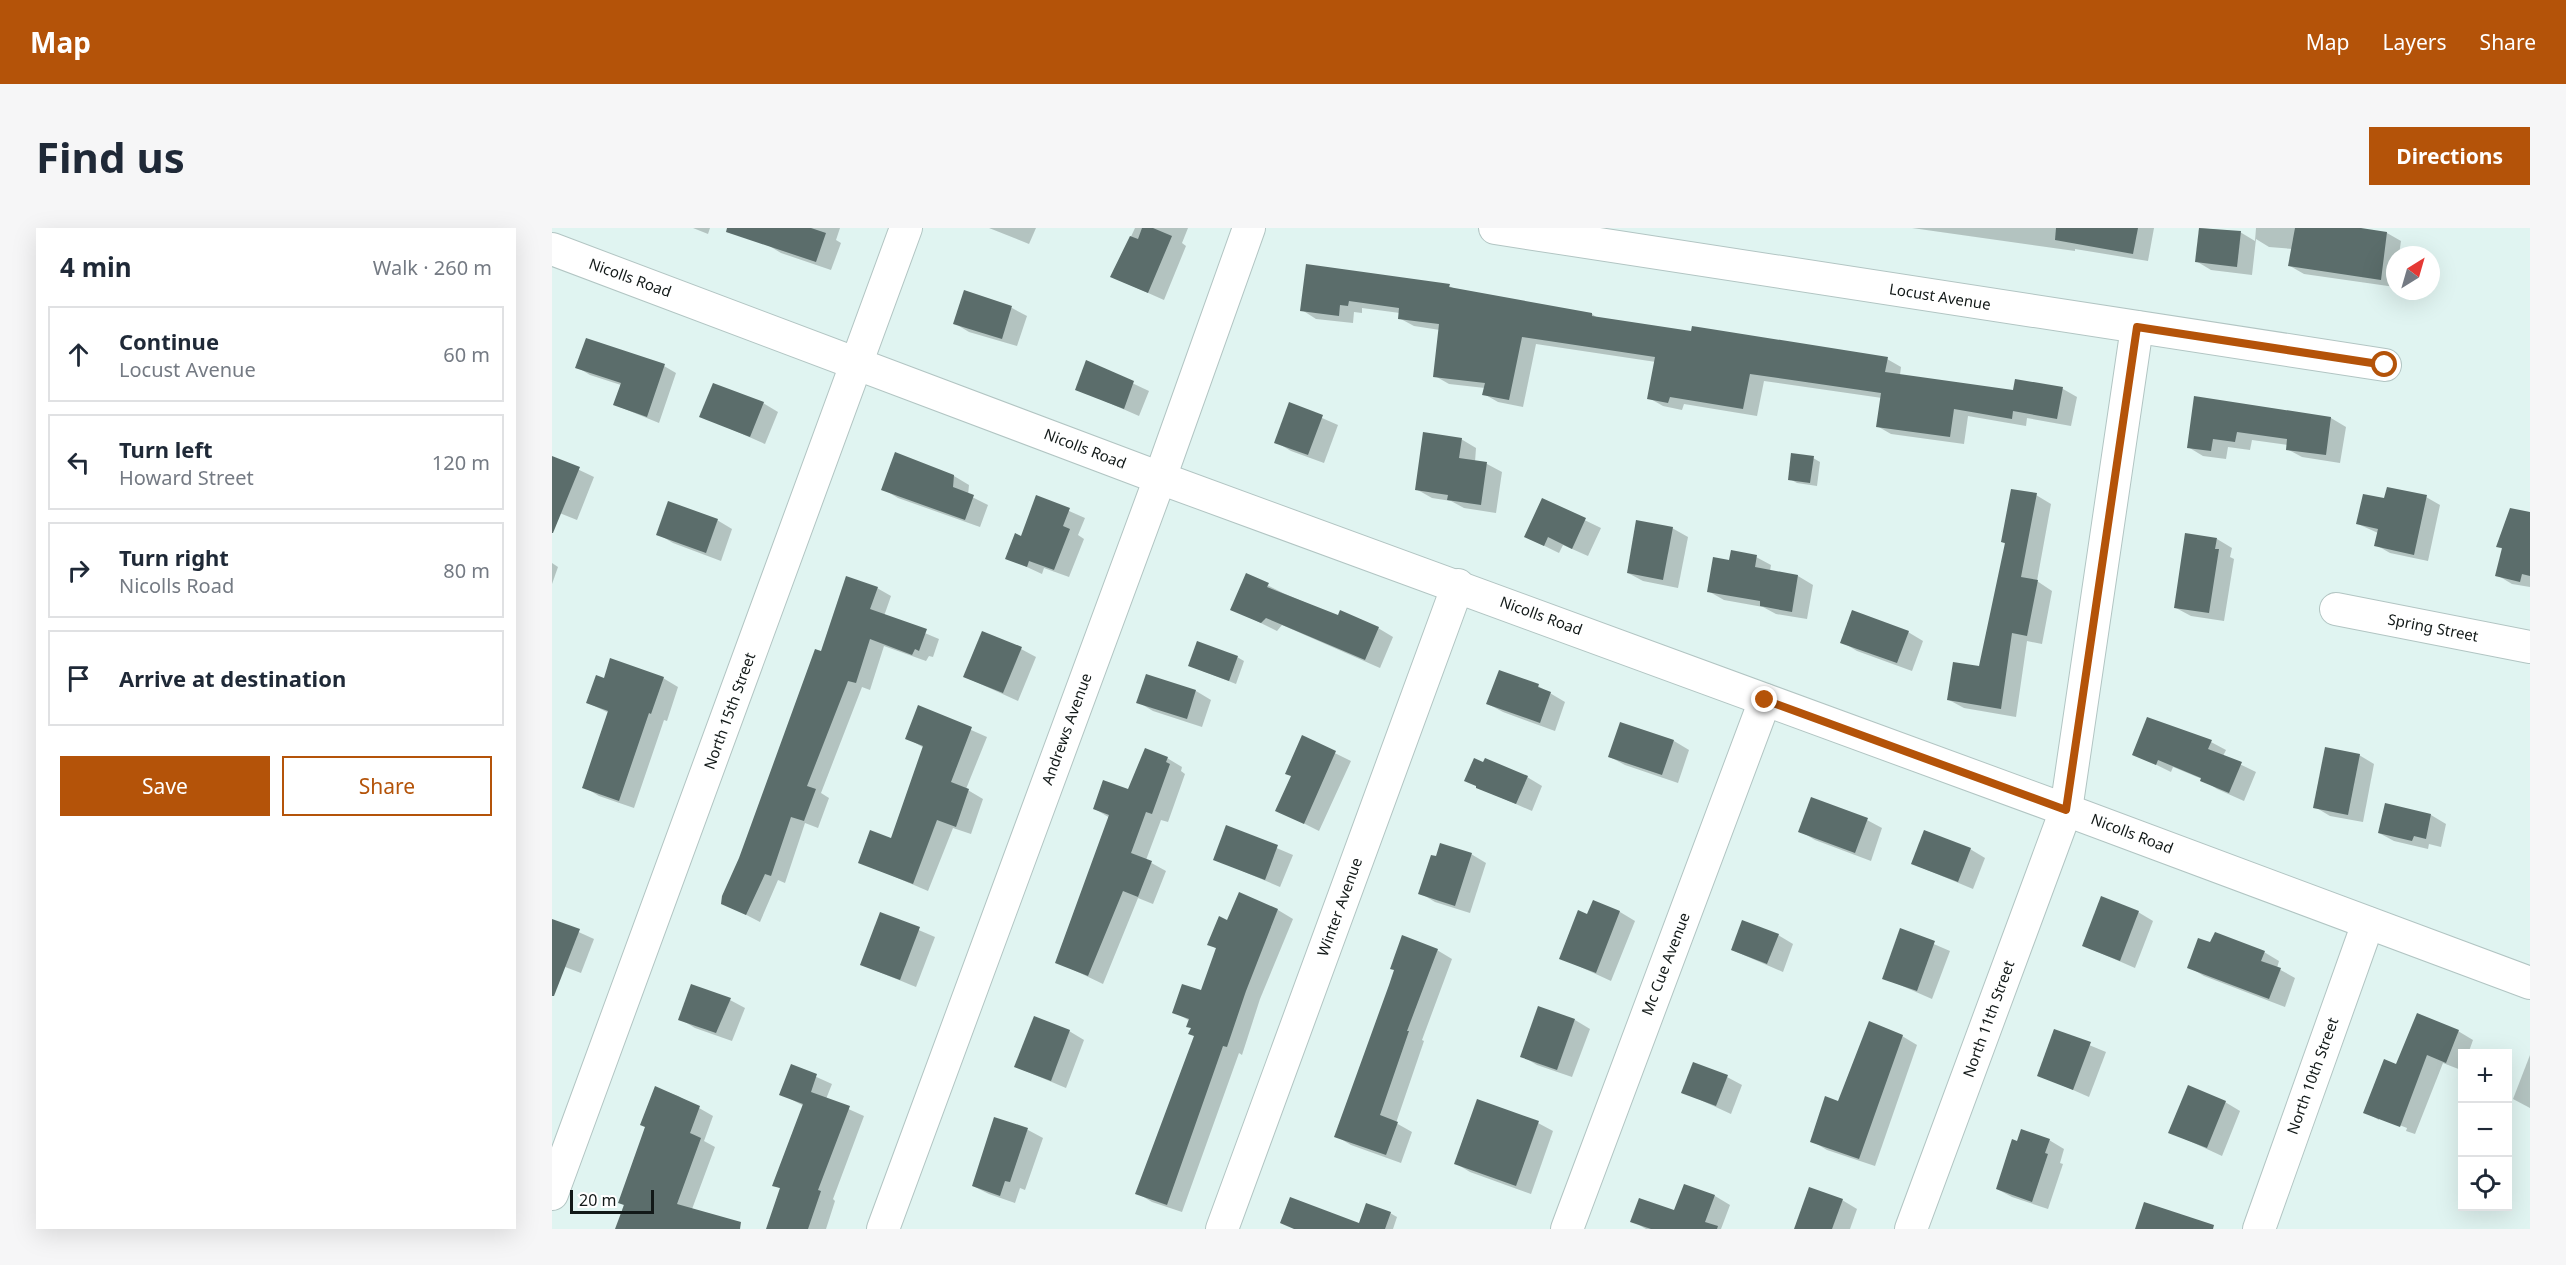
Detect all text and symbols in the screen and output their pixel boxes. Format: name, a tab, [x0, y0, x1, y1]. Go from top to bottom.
text: Map	[30, 23, 91, 61]
text: Map	[2306, 28, 2350, 56]
text: Layers	[2383, 28, 2447, 56]
text: Share	[2480, 28, 2536, 56]
button: Directions	[2369, 127, 2530, 185]
text: Find us	[36, 128, 185, 185]
north arrow	[2386, 246, 2440, 300]
text: 4 min	[60, 249, 132, 285]
street label: Nicolls Road	[586, 253, 674, 301]
text: Walk · 260 m	[373, 254, 492, 281]
street label: Locust Avenue	[1888, 278, 1992, 314]
text: Continue	[119, 326, 219, 356]
icon: ahead	[62, 338, 95, 371]
text: 60 m	[443, 341, 490, 368]
route start	[2371, 351, 2397, 377]
text: Locust Avenue	[119, 356, 256, 383]
street label: Nicolls Road	[1041, 423, 1129, 473]
text: Turn left	[119, 434, 213, 464]
icon: left	[62, 446, 95, 479]
text: 120 m	[432, 449, 490, 476]
text: Howard Street	[119, 464, 254, 491]
text: Turn right	[119, 542, 229, 572]
icon: right	[62, 554, 95, 587]
text: 80 m	[443, 557, 490, 584]
text: Nicolls Road	[119, 572, 234, 599]
street label: Nicolls Road	[1497, 591, 1585, 639]
street label: Spring Street	[2386, 608, 2481, 646]
street label: North 15th Street	[699, 649, 760, 772]
icon: arrive	[62, 662, 95, 695]
text: Arrive at destination	[119, 663, 346, 693]
street label: Andrews Avenue	[1037, 670, 1096, 787]
route end	[1751, 686, 1777, 712]
button: Save	[60, 756, 270, 816]
button: Share	[282, 756, 492, 816]
street label: Nicolls Road	[2088, 808, 2176, 858]
street label: Winter Avenue	[1312, 854, 1366, 959]
street label: Mc Cue Avenue	[1636, 909, 1694, 1018]
street label: North 11th Street	[1958, 957, 2019, 1080]
street label: North 10th Street	[2282, 1014, 2343, 1137]
map controls	[2458, 1049, 2512, 1211]
button: +	[2458, 1049, 2512, 1103]
button: −	[2458, 1103, 2512, 1157]
button: locate	[2458, 1157, 2512, 1211]
scale bar	[570, 1187, 654, 1214]
text: 20 m	[579, 1189, 616, 1211]

